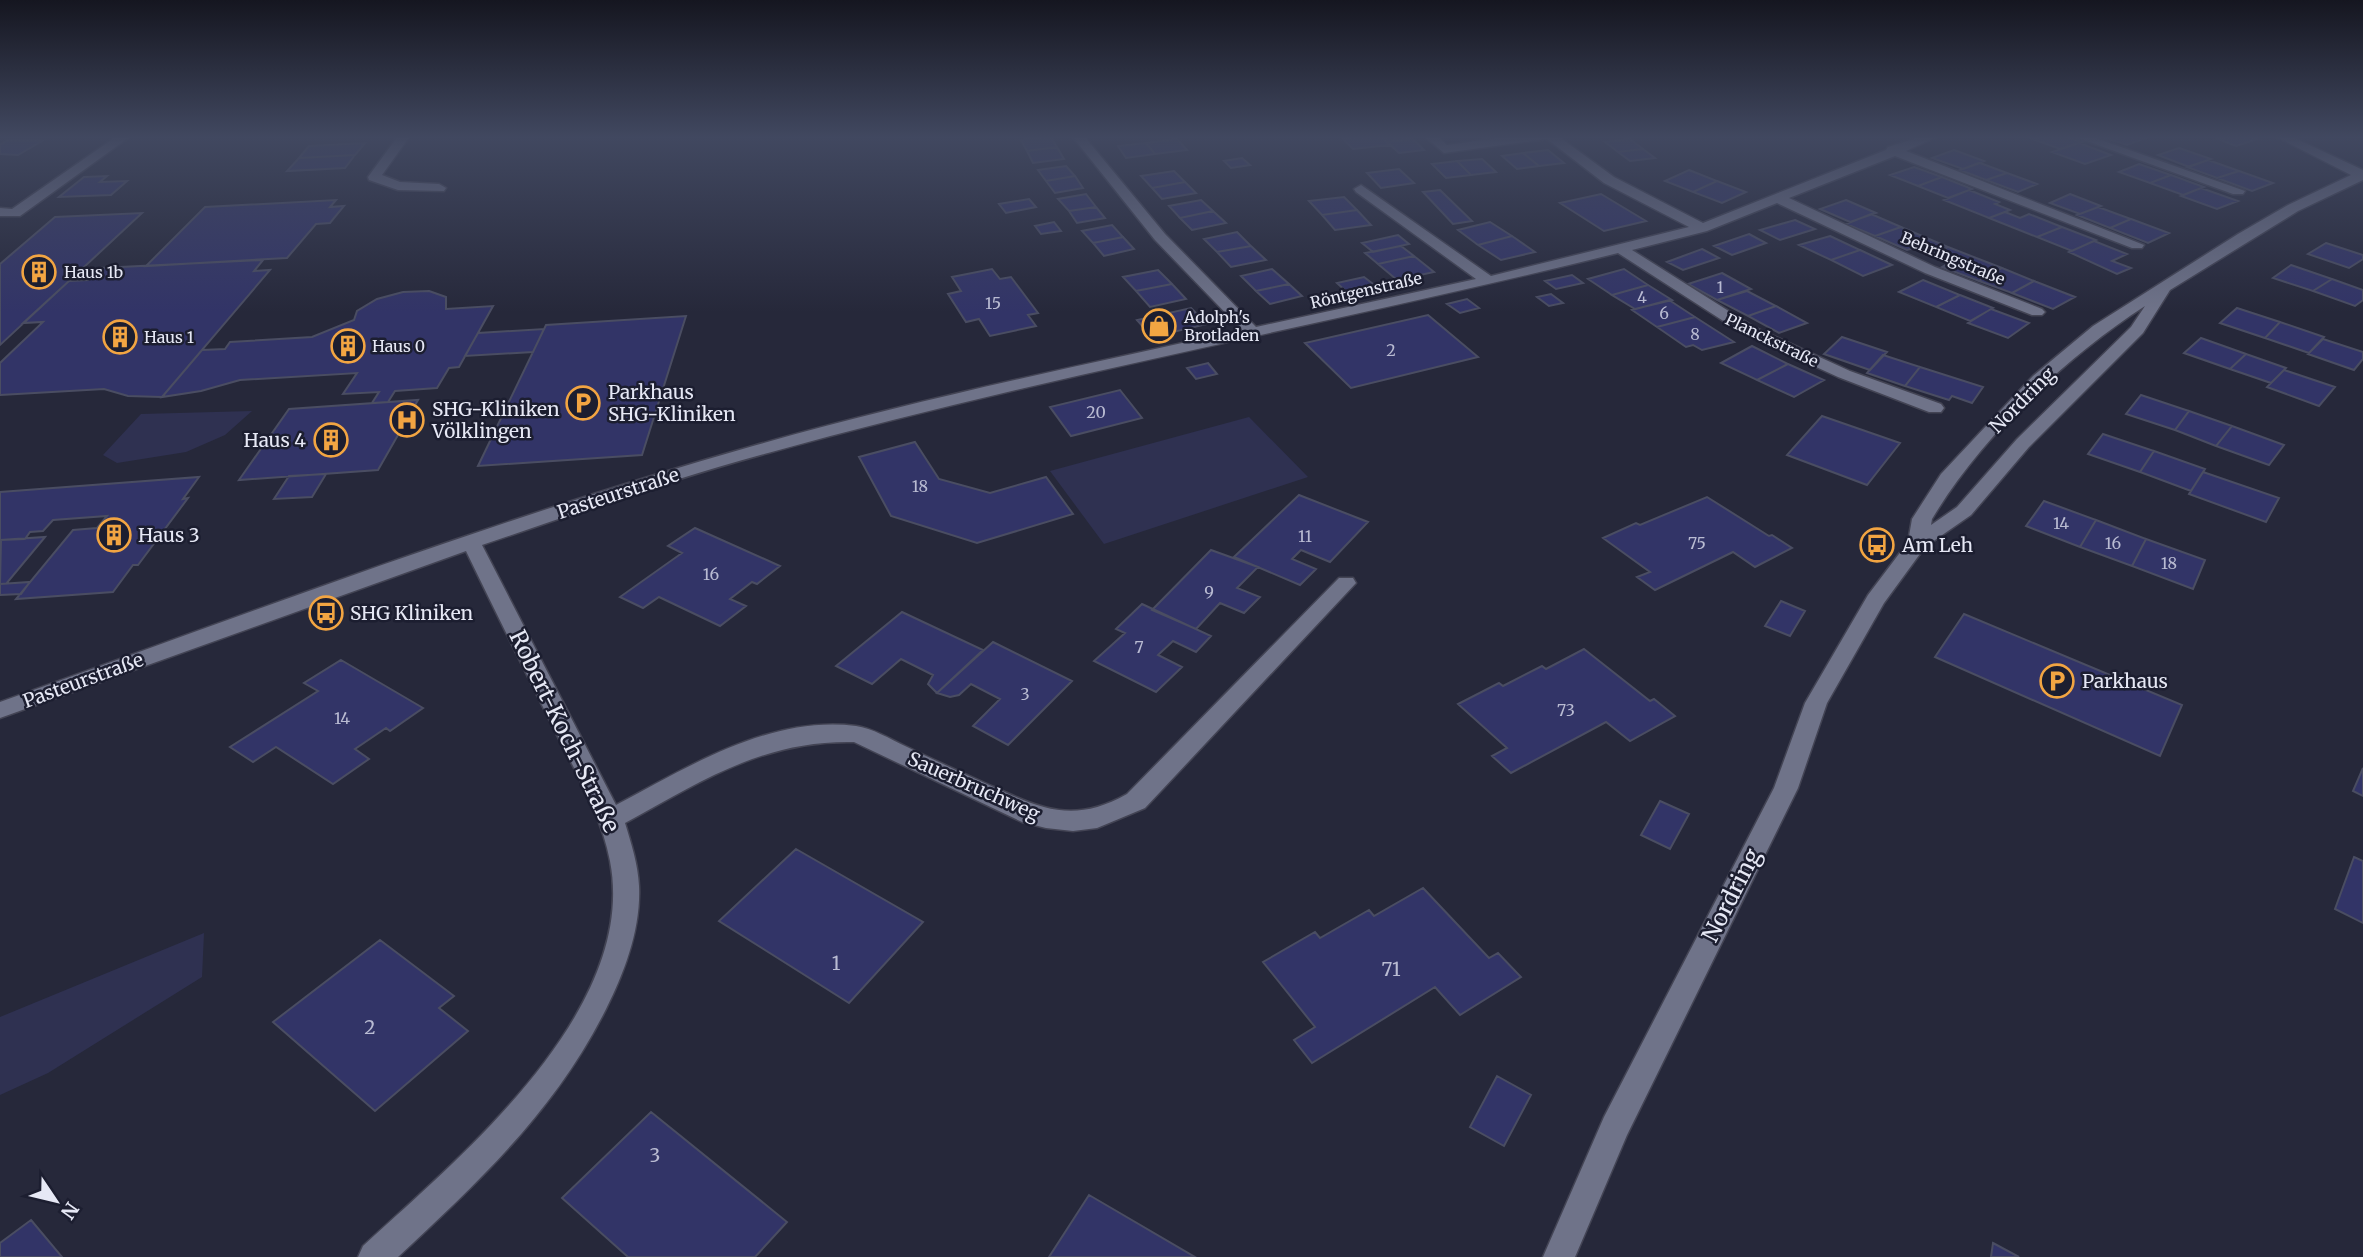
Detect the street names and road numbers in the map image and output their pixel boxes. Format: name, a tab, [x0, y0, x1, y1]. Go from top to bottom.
street label: Behringstraße	[1898, 227, 2008, 289]
street label: Röntgenstraße	[1308, 267, 1424, 313]
street label: Planckstraße	[1722, 309, 1822, 371]
street label: Nordring	[1984, 362, 2060, 438]
street label: Pasteurstraße	[554, 462, 682, 524]
street label: Robert-Koch-Straße	[503, 625, 627, 837]
street label: Pasteurstraße	[19, 647, 147, 713]
street label: Sauerbruchweg	[904, 746, 1044, 826]
street label: Nordring	[1695, 843, 1767, 947]

